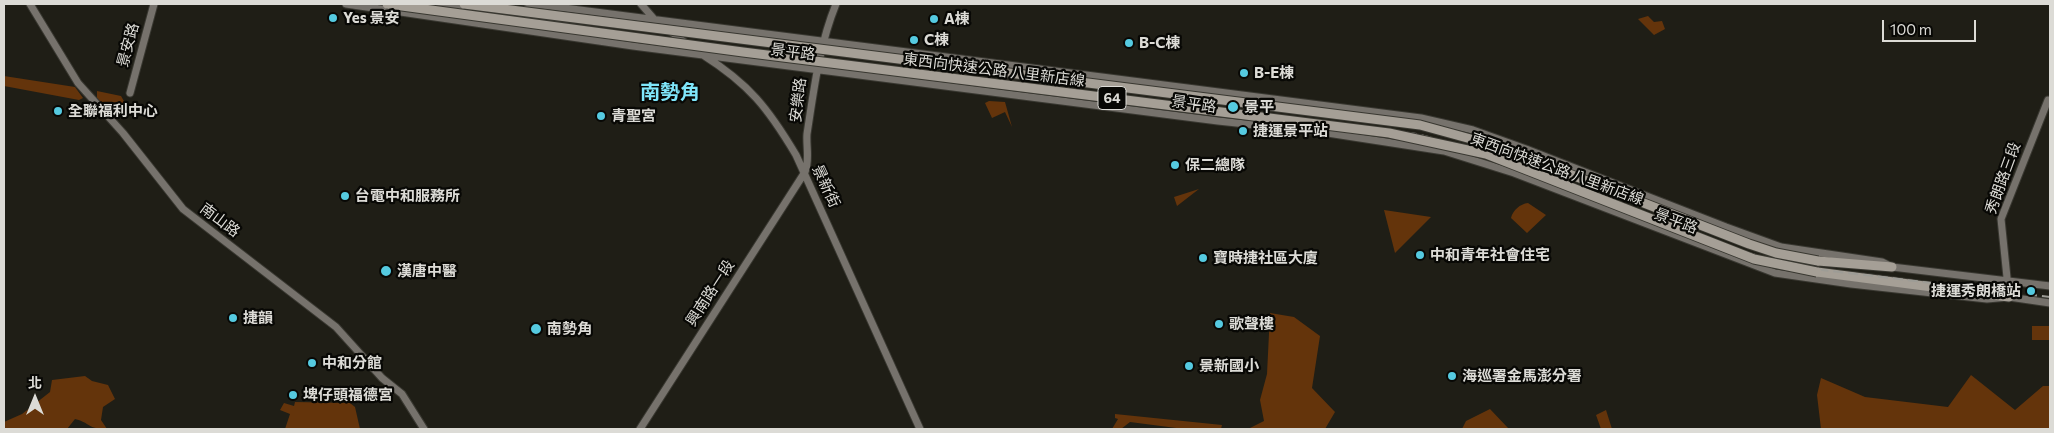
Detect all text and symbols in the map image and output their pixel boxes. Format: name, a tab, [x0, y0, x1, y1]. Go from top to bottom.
place label: Yes 景安	[343, 9, 400, 27]
place label: A棟	[944, 10, 970, 28]
scale bar	[1884, 10, 1978, 42]
marker: Yes 景安	[327, 12, 339, 24]
marker: A棟	[928, 13, 940, 25]
text: 100 m	[1890, 20, 1932, 38]
street label: 景安路	[113, 21, 143, 69]
place label: C棟	[924, 31, 949, 49]
marker: C棟	[908, 34, 920, 46]
place label: B-C棟	[1139, 34, 1181, 52]
marker: B-C棟	[1123, 37, 1135, 49]
street label: 景平路	[770, 40, 816, 64]
street label: 東西向快速公路 八里新店線	[902, 50, 1086, 90]
place label: B-E棟	[1254, 64, 1294, 82]
marker: B-E棟	[1238, 67, 1250, 79]
street label: 安樂路	[786, 77, 810, 123]
district label: 南勢角	[640, 80, 700, 104]
road number: 64	[1098, 86, 1126, 110]
street label: 景平路	[1170, 92, 1218, 116]
place label: 景平	[1244, 98, 1274, 116]
marker: 景平	[1226, 100, 1240, 114]
place label: 全聯福利中心	[68, 102, 158, 120]
marker: 全聯福利中心	[52, 105, 64, 117]
place label: 青聖宮	[611, 107, 656, 125]
marker: 青聖宮	[595, 110, 607, 122]
place label: 捷運景平站	[1253, 122, 1328, 140]
marker: 捷運景平站	[1237, 125, 1249, 137]
street label: 東西向快速公路 八里新店線	[1468, 129, 1646, 209]
street label: 秀朗路三段	[1982, 140, 2024, 216]
place label: 保二總隊	[1185, 156, 1245, 174]
marker: 保二總隊	[1169, 159, 1181, 171]
street label: 景新街	[808, 162, 844, 210]
place label: 台電中和服務所	[355, 187, 460, 205]
marker: 台電中和服務所	[339, 190, 351, 202]
street label: 南山路	[197, 199, 243, 241]
street label: 景平路	[1652, 205, 1700, 237]
place label: 中和青年社會住宅	[1430, 246, 1550, 264]
place label: 寶時捷社區大廈	[1213, 249, 1318, 267]
marker: 中和青年社會住宅	[1414, 249, 1426, 261]
marker: 寶時捷社區大廈	[1197, 252, 1209, 264]
street label: 興南路一段	[682, 257, 738, 329]
place label: 漢唐中醫	[397, 262, 457, 280]
marker: 漢唐中醫	[379, 264, 393, 278]
place label: 捷運秀朗橋站	[1931, 282, 2021, 300]
marker: 捷運秀朗橋站	[2025, 285, 2037, 297]
place label: 捷韻	[243, 309, 273, 327]
marker: 捷韻	[227, 312, 239, 324]
place label: 歌聲樓	[1229, 315, 1274, 333]
marker: 歌聲樓	[1213, 318, 1225, 330]
place label: 南勢角	[547, 320, 592, 338]
marker: 南勢角	[529, 322, 543, 336]
place label: 中和分館	[322, 354, 382, 372]
marker: 中和分館	[306, 357, 318, 369]
place label: 景新國小	[1199, 357, 1259, 375]
marker: 景新國小	[1183, 360, 1195, 372]
place label: 海巡署金馬澎分署	[1462, 367, 1582, 385]
marker: 海巡署金馬澎分署	[1446, 370, 1458, 382]
north arrow	[10, 373, 60, 423]
text: 北	[28, 374, 42, 391]
place label: 埤仔頭福德宮	[303, 386, 393, 404]
marker: 埤仔頭福德宮	[287, 389, 299, 401]

